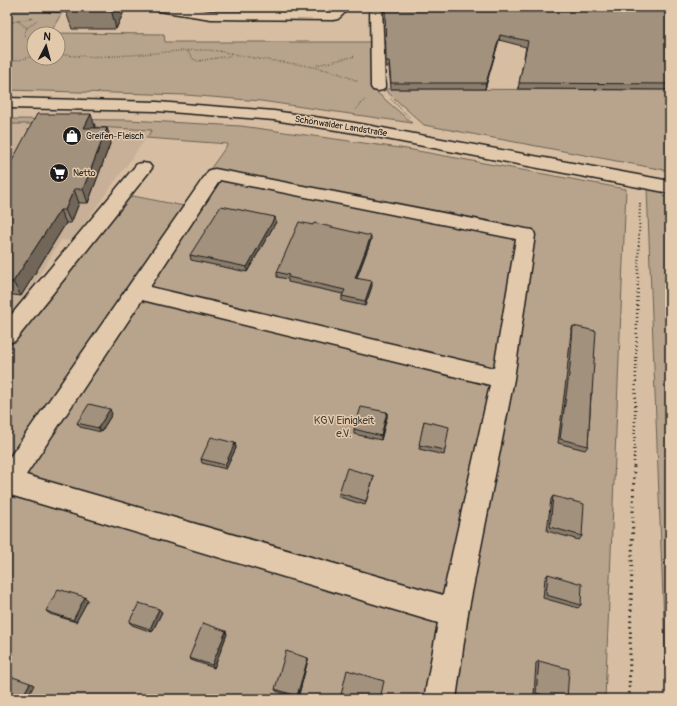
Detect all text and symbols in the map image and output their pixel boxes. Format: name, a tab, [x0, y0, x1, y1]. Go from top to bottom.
north arrow	[26, 26, 66, 66]
text: N	[43, 30, 52, 43]
street label: Schönwalder Landstraße	[294, 114, 388, 139]
shop icon: Greifen-Fleisch	[61, 125, 83, 147]
place label: Greifen-Fleisch	[86, 131, 144, 142]
supermarket icon: Netto	[48, 162, 70, 184]
place label: Netto	[73, 168, 96, 179]
park label: KGV Einigkeit e.V.	[314, 414, 375, 440]

